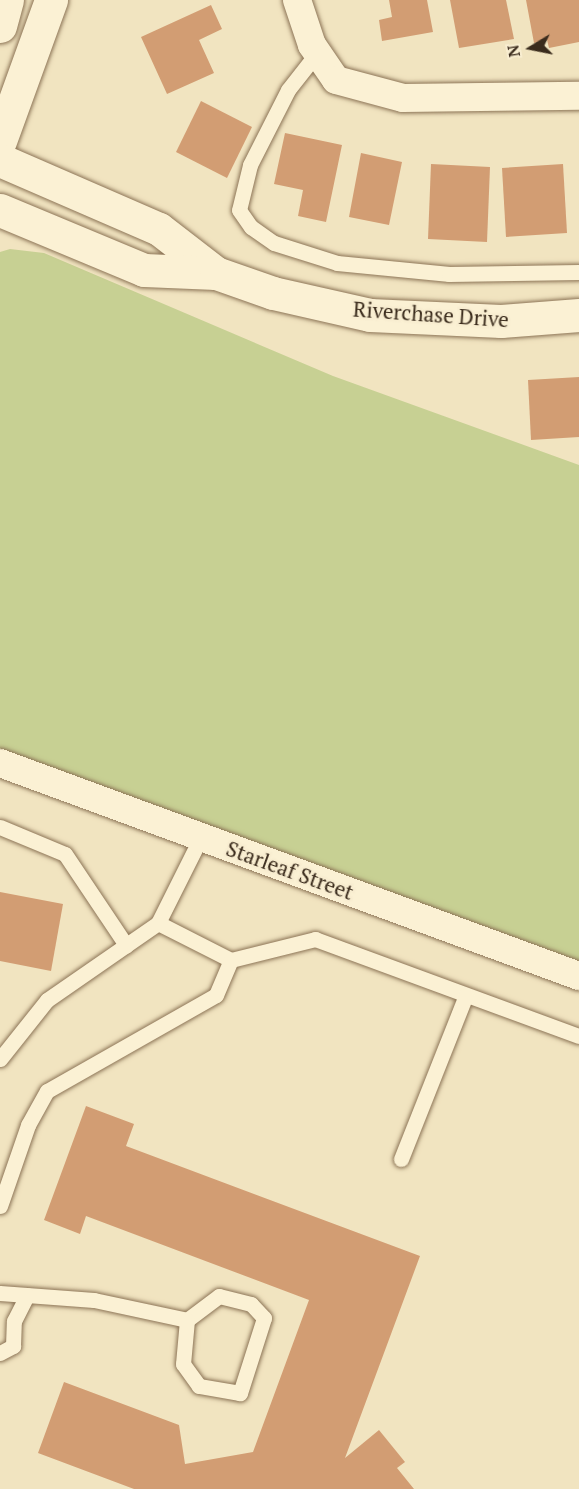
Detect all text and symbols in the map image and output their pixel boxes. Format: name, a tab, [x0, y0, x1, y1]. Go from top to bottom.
north arrow	[501, 18, 561, 78]
text: N	[501, 43, 525, 59]
street label: Riverchase Drive	[352, 296, 510, 332]
street label: Starleaf Street	[223, 835, 357, 905]

